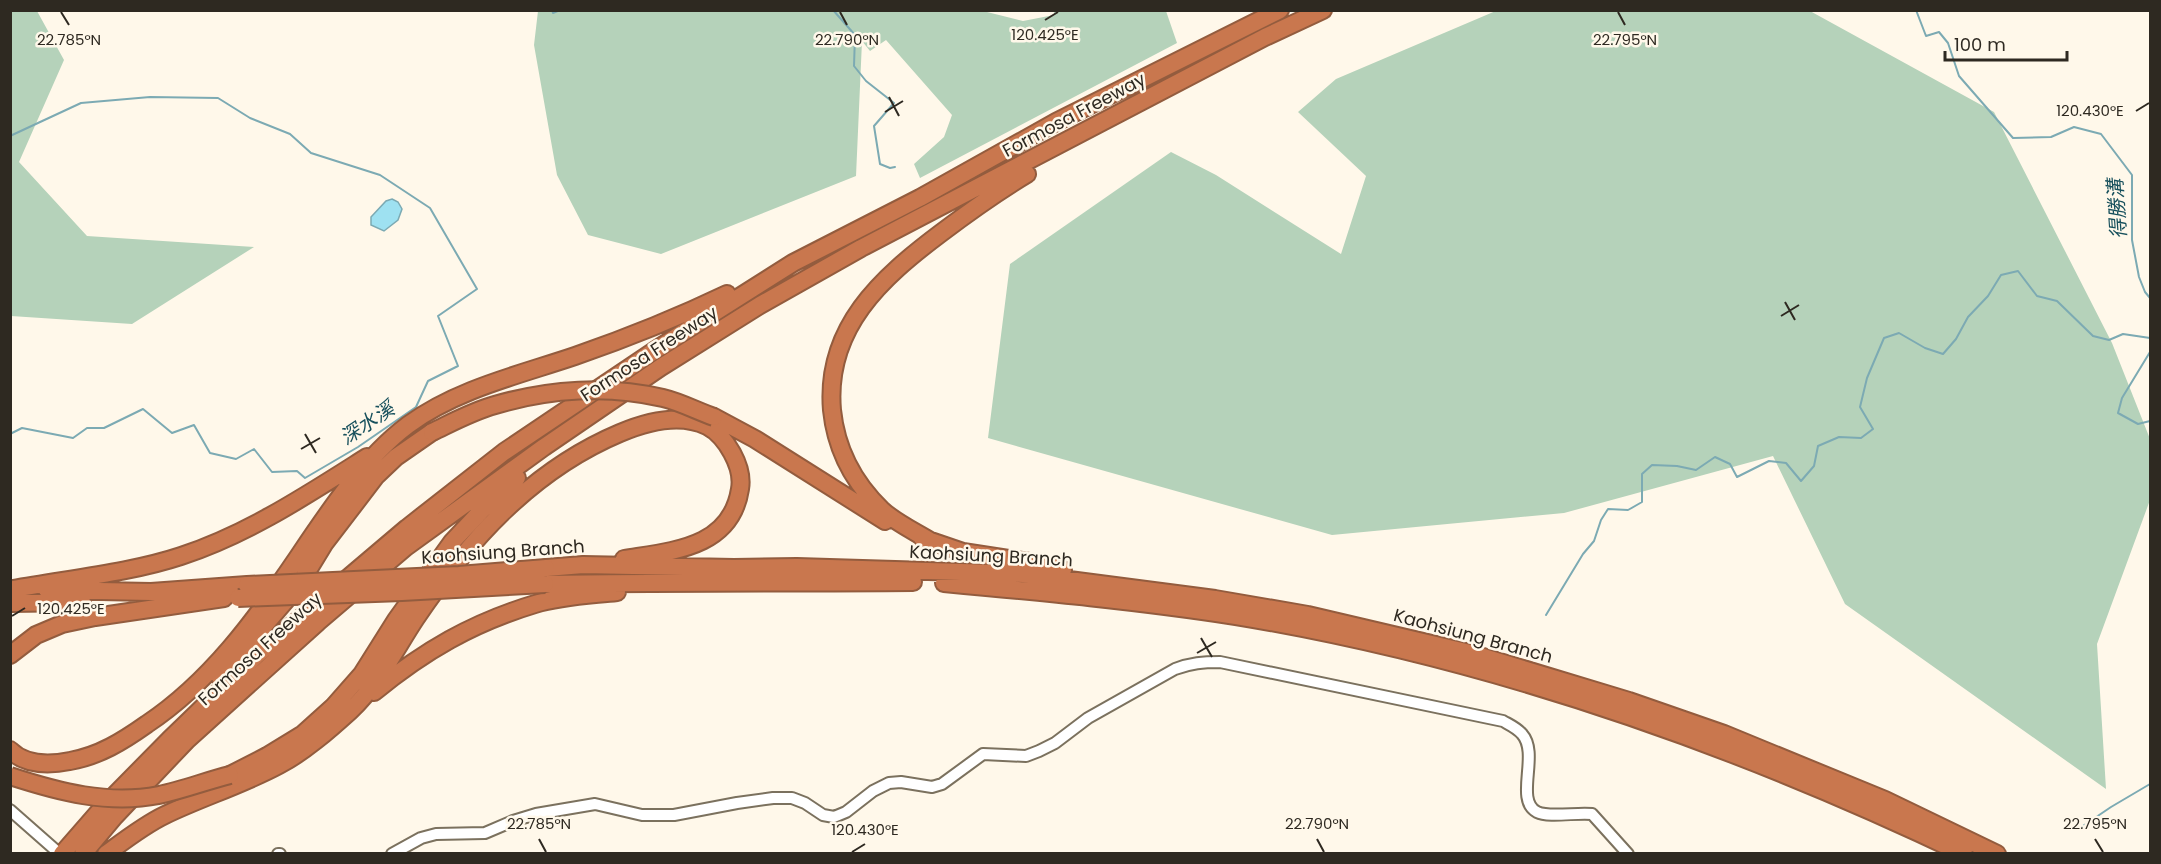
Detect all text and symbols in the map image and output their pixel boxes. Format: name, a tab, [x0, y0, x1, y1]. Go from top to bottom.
text: 120.425°E	[1011, 24, 1079, 45]
scale bar	[1945, 24, 2066, 62]
text: 22.785°N	[37, 29, 101, 50]
text: 22.790°N	[815, 29, 879, 50]
text: 22.795°N	[1593, 29, 1657, 50]
text: 100 m	[1954, 32, 2006, 57]
street label: Formosa Freeway	[998, 66, 1150, 163]
text: 120.430°E	[2056, 100, 2124, 121]
water label: 得勝溝	[2101, 175, 2133, 240]
street label: Formosa Freeway	[575, 300, 722, 407]
water label: 深水溪	[334, 393, 402, 451]
street label: Kaohsiung Branch	[420, 533, 585, 570]
street label: Kaohsiung Branch	[909, 539, 1073, 572]
street label: Formosa Freeway	[192, 586, 327, 711]
text: 120.425°E	[37, 598, 105, 619]
street label: Kaohsiung Branch	[1391, 602, 1555, 669]
text: 22.785°N	[507, 813, 571, 834]
text: 22.790°N	[1285, 813, 1349, 834]
text: 22.795°N	[2063, 813, 2127, 834]
text: 120.430°E	[831, 819, 899, 840]

